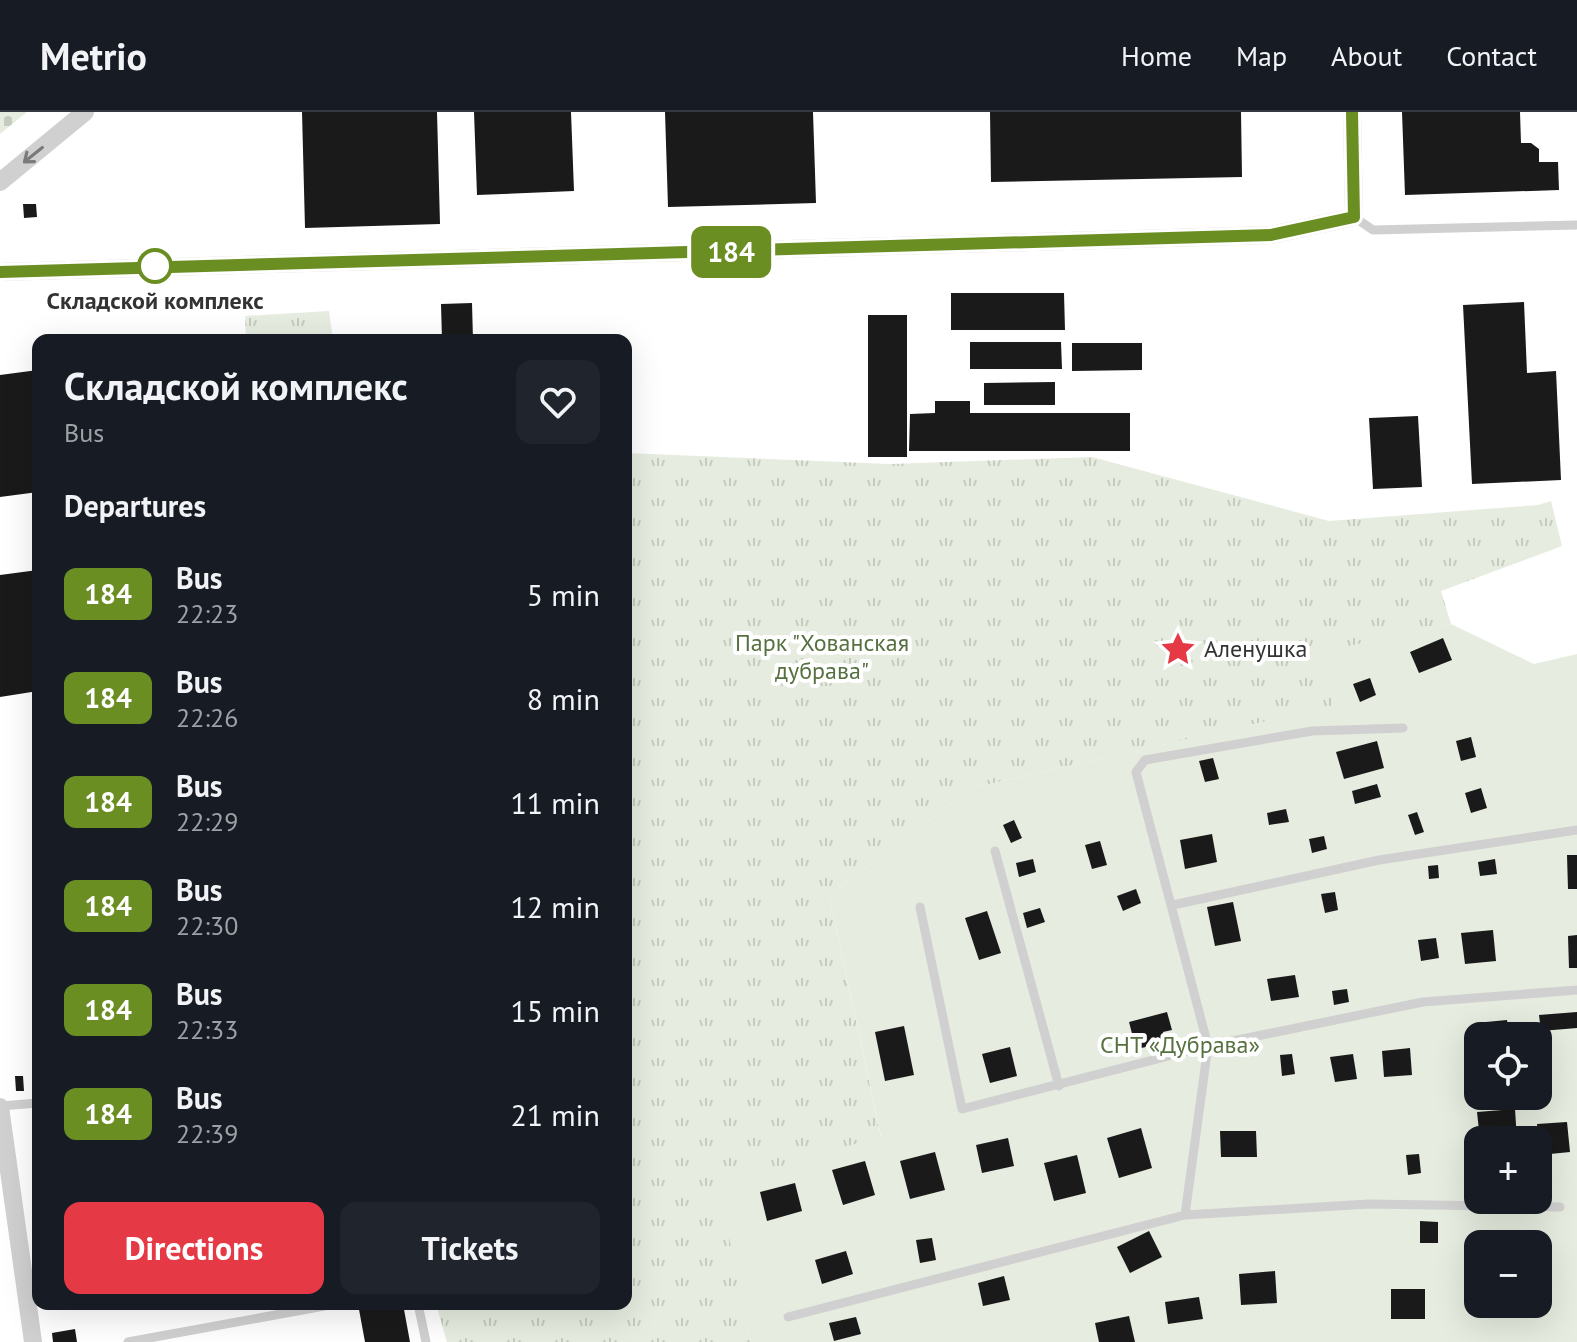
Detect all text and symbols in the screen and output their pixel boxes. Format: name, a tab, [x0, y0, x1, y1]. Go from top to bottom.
text: Metrio	[40, 31, 147, 80]
text: Home	[1121, 37, 1192, 74]
text: Map	[1236, 37, 1287, 74]
text: About	[1331, 37, 1402, 74]
text: Contact	[1446, 37, 1537, 74]
one-way arrow	[23, 146, 44, 164]
line badge: 184	[685, 226, 777, 278]
text: 184	[707, 233, 755, 270]
marker: Складской комплекс	[138, 249, 172, 283]
place label: Складской комплекс	[46, 285, 264, 316]
button: heart	[516, 360, 600, 444]
text: Складской комплекс	[64, 361, 408, 410]
text: Bus	[64, 416, 104, 449]
text: Departures	[64, 486, 206, 525]
text: Bus	[176, 558, 223, 597]
text: 184	[84, 575, 132, 612]
text: 5 min	[527, 575, 600, 614]
text: 22:23	[176, 597, 238, 630]
park label: Парк "Хованская дубрава"	[735, 627, 909, 686]
place icon: Аленушка	[1159, 630, 1197, 668]
place label: Аленушка	[1204, 633, 1307, 664]
text: Bus	[176, 662, 223, 701]
text: 184	[84, 679, 132, 716]
text: 8 min	[527, 679, 600, 718]
text: 22:26	[176, 701, 238, 734]
text: Bus	[176, 766, 223, 805]
text: 184	[84, 783, 132, 820]
text: 11 min	[510, 783, 600, 822]
text: 22:29	[176, 805, 238, 838]
text: Bus	[176, 870, 223, 909]
text: 184	[84, 887, 132, 924]
text: 12 min	[510, 887, 600, 926]
text: 22:30	[176, 909, 238, 942]
text: Bus	[176, 974, 223, 1013]
text: 184	[84, 991, 132, 1028]
text: 15 min	[510, 991, 600, 1030]
text: 22:33	[176, 1013, 238, 1046]
map controls	[1464, 1022, 1552, 1318]
button: locate	[1464, 1022, 1552, 1110]
park label: СНТ «Дубрава»	[1100, 1029, 1260, 1060]
text: Bus	[176, 1078, 223, 1117]
text: 184	[84, 1095, 132, 1132]
text: 21 min	[510, 1095, 600, 1134]
text: 22:39	[176, 1117, 238, 1150]
button: +	[1464, 1126, 1552, 1214]
button: Directions	[64, 1202, 324, 1294]
button: Tickets	[340, 1202, 600, 1294]
button: −	[1464, 1230, 1552, 1318]

